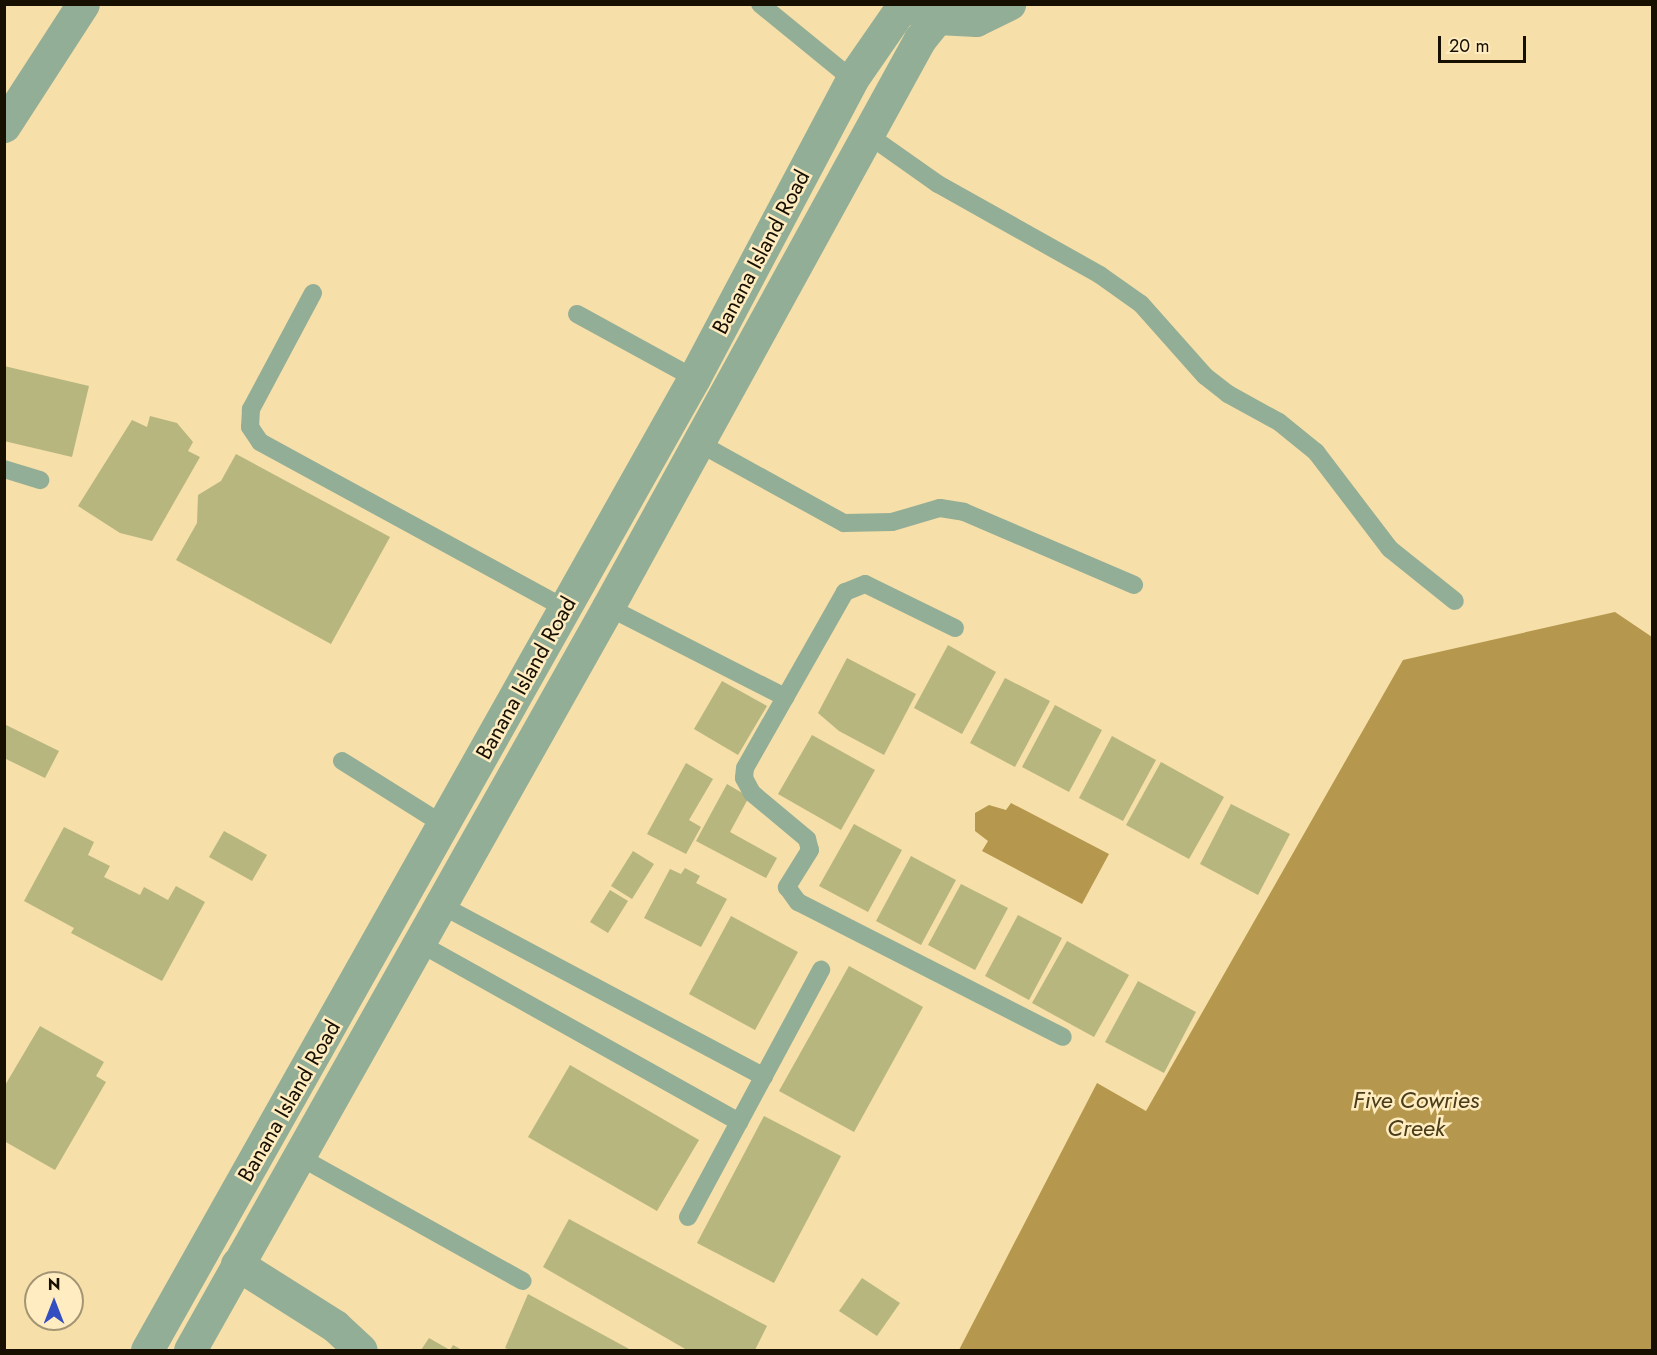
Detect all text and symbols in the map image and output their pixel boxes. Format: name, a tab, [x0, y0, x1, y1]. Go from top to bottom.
scale bar	[1441, 24, 1530, 62]
text: 20 m	[1449, 33, 1489, 59]
street label: Banana Island Road	[707, 166, 815, 338]
street label: Banana Island Road	[470, 592, 582, 764]
street label: Banana Island Road	[232, 1016, 346, 1186]
water label: Five Cowries Creek	[1353, 1086, 1479, 1142]
north arrow	[24, 1271, 84, 1331]
text: N	[48, 1273, 60, 1296]

